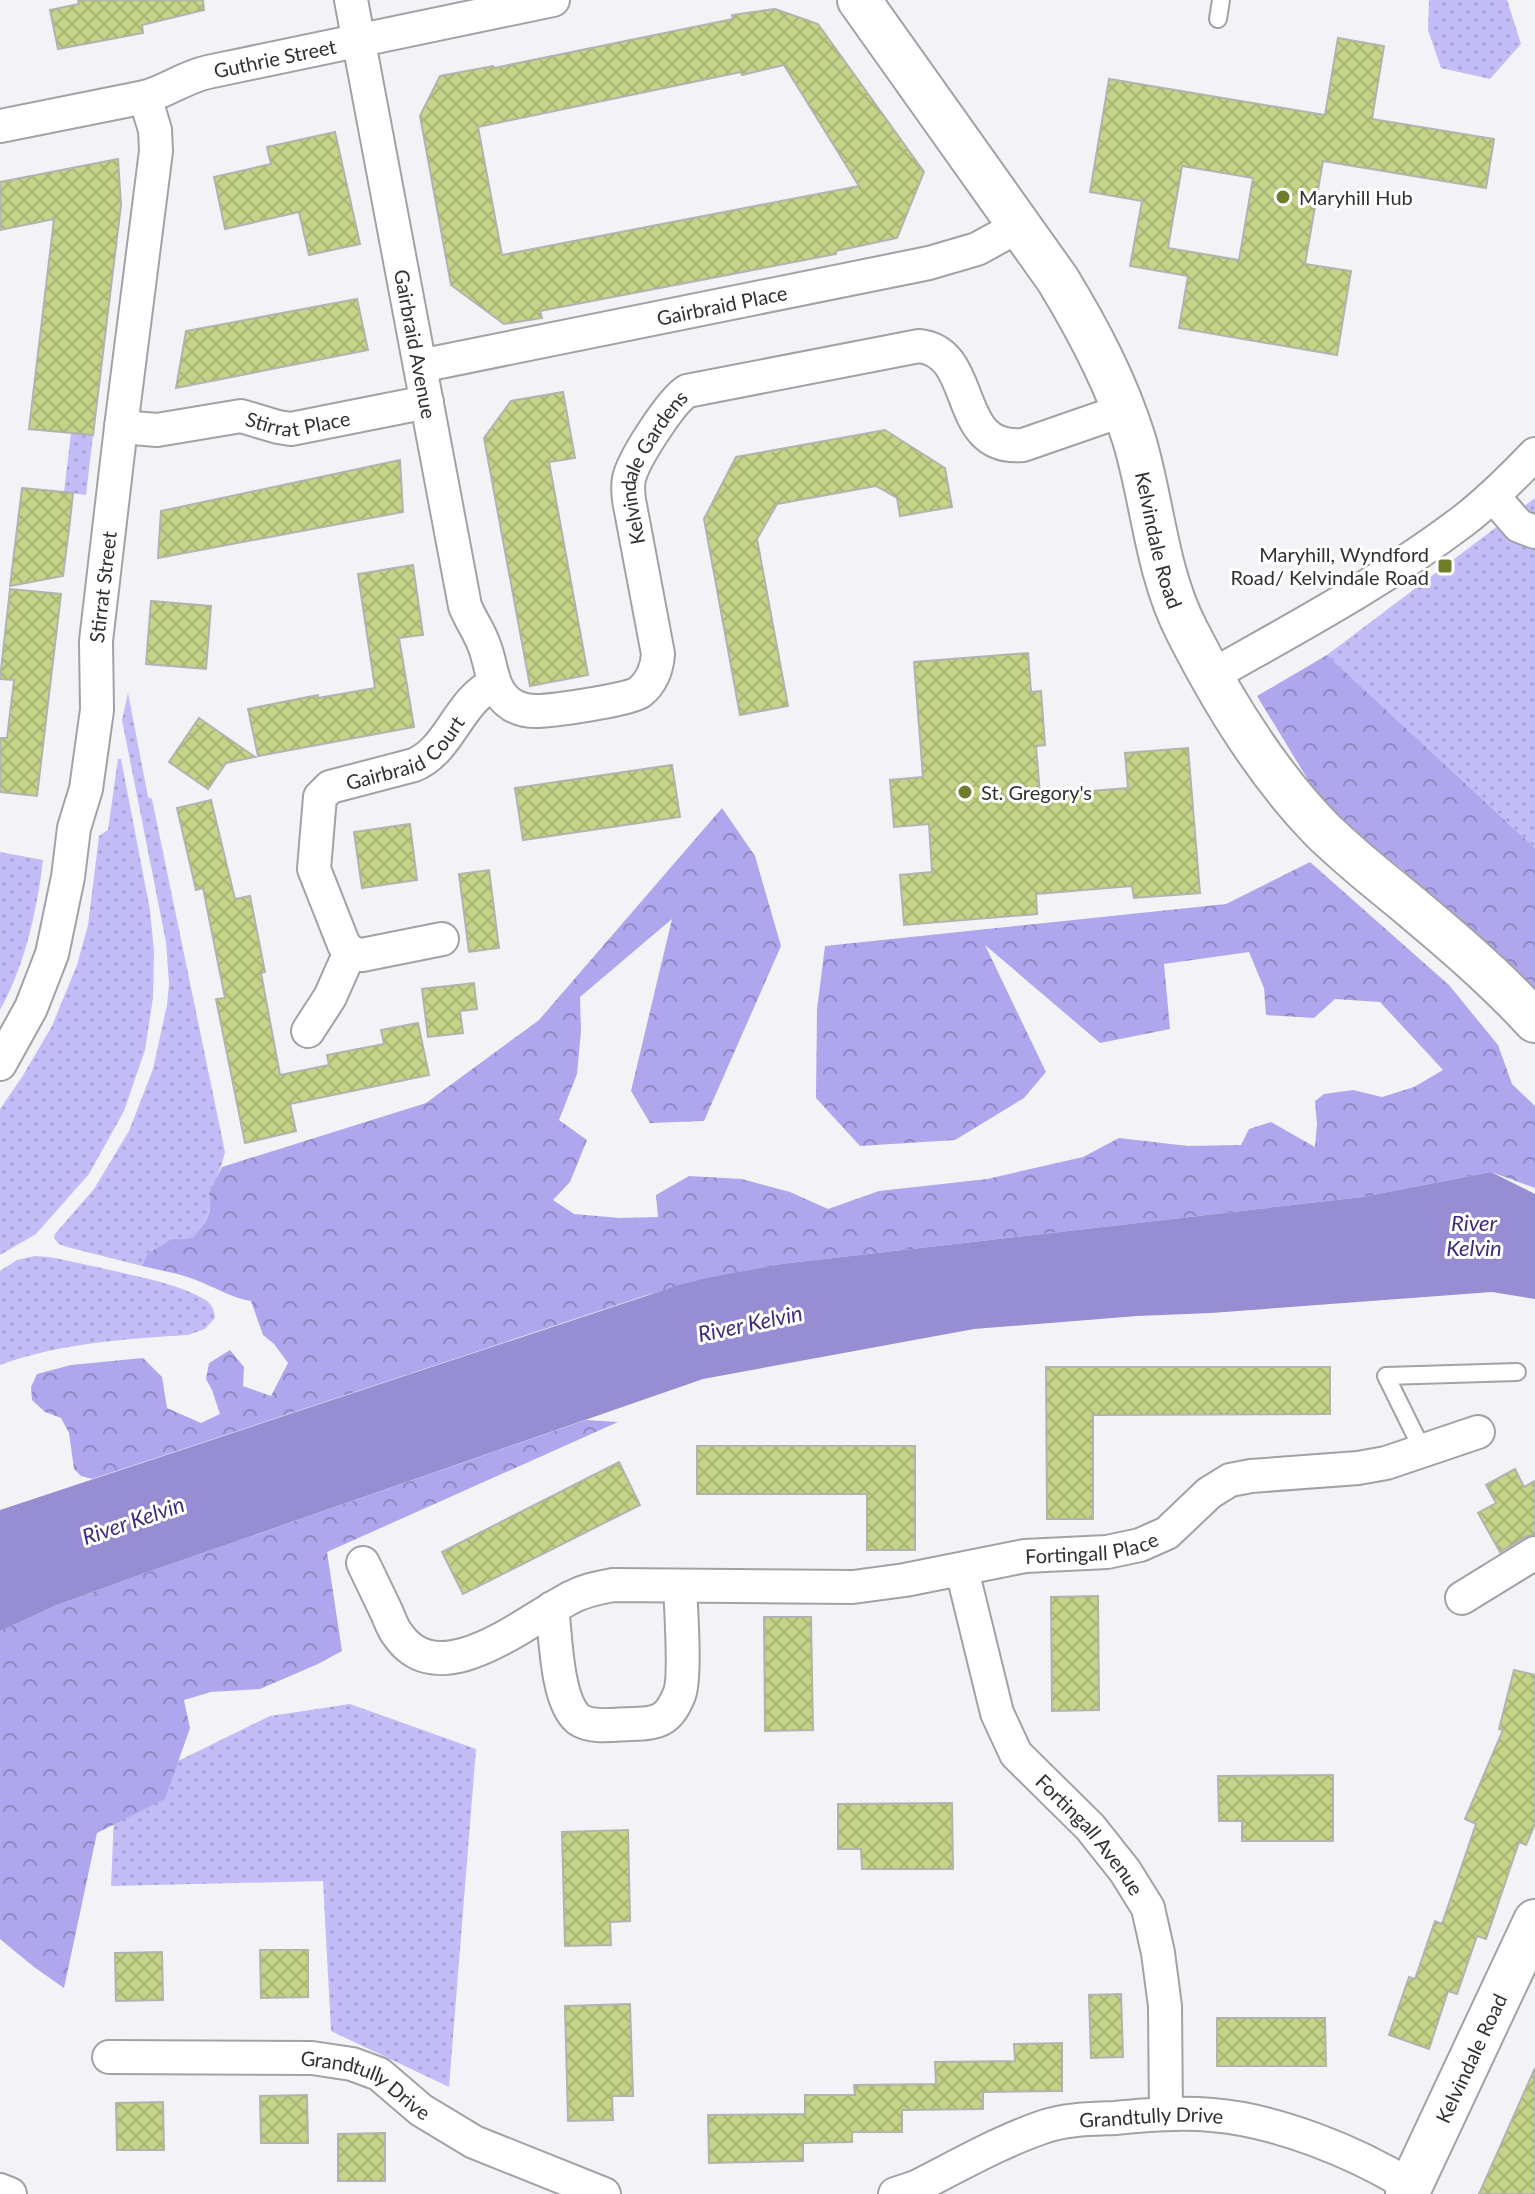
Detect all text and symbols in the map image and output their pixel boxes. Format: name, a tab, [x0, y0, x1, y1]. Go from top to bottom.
street label: Guthrie Street	[211, 34, 338, 83]
place label: Maryhill Hub	[1299, 185, 1413, 209]
marker: Maryhill Hub	[1274, 188, 1292, 206]
street label: Gairbraid Avenue	[390, 267, 442, 421]
street label: Gairbraid Place	[655, 280, 789, 330]
street label: Kelvindale Gardens	[616, 385, 692, 547]
street label: Stirrat Place	[243, 406, 352, 441]
street label: Kelvindale Road	[1131, 469, 1188, 612]
street label: Stirrat Street	[84, 530, 121, 644]
place label: Maryhill, Wyndford Road/ Kelvindale Road	[1231, 542, 1429, 589]
marker: Maryhill, Wyndford Road/ Kelvindale Road	[1436, 557, 1454, 575]
street label: Gairbraid Court	[343, 711, 469, 794]
place label: St. Gregory's	[981, 780, 1092, 804]
marker: St. Gregory's	[956, 783, 974, 801]
water label: River Kelvin	[1446, 1209, 1502, 1261]
water label: River Kelvin	[695, 1299, 805, 1347]
water label: River Kelvin	[78, 1490, 188, 1550]
street label: Fortingall Place	[1025, 1527, 1162, 1568]
street label: Fortingall Avenue	[1031, 1769, 1149, 1899]
street label: Kelvindale Road	[1430, 1990, 1511, 2127]
street label: Grandtully Drive	[301, 2046, 435, 2125]
street label: Grandtully Drive	[1079, 2102, 1224, 2132]

